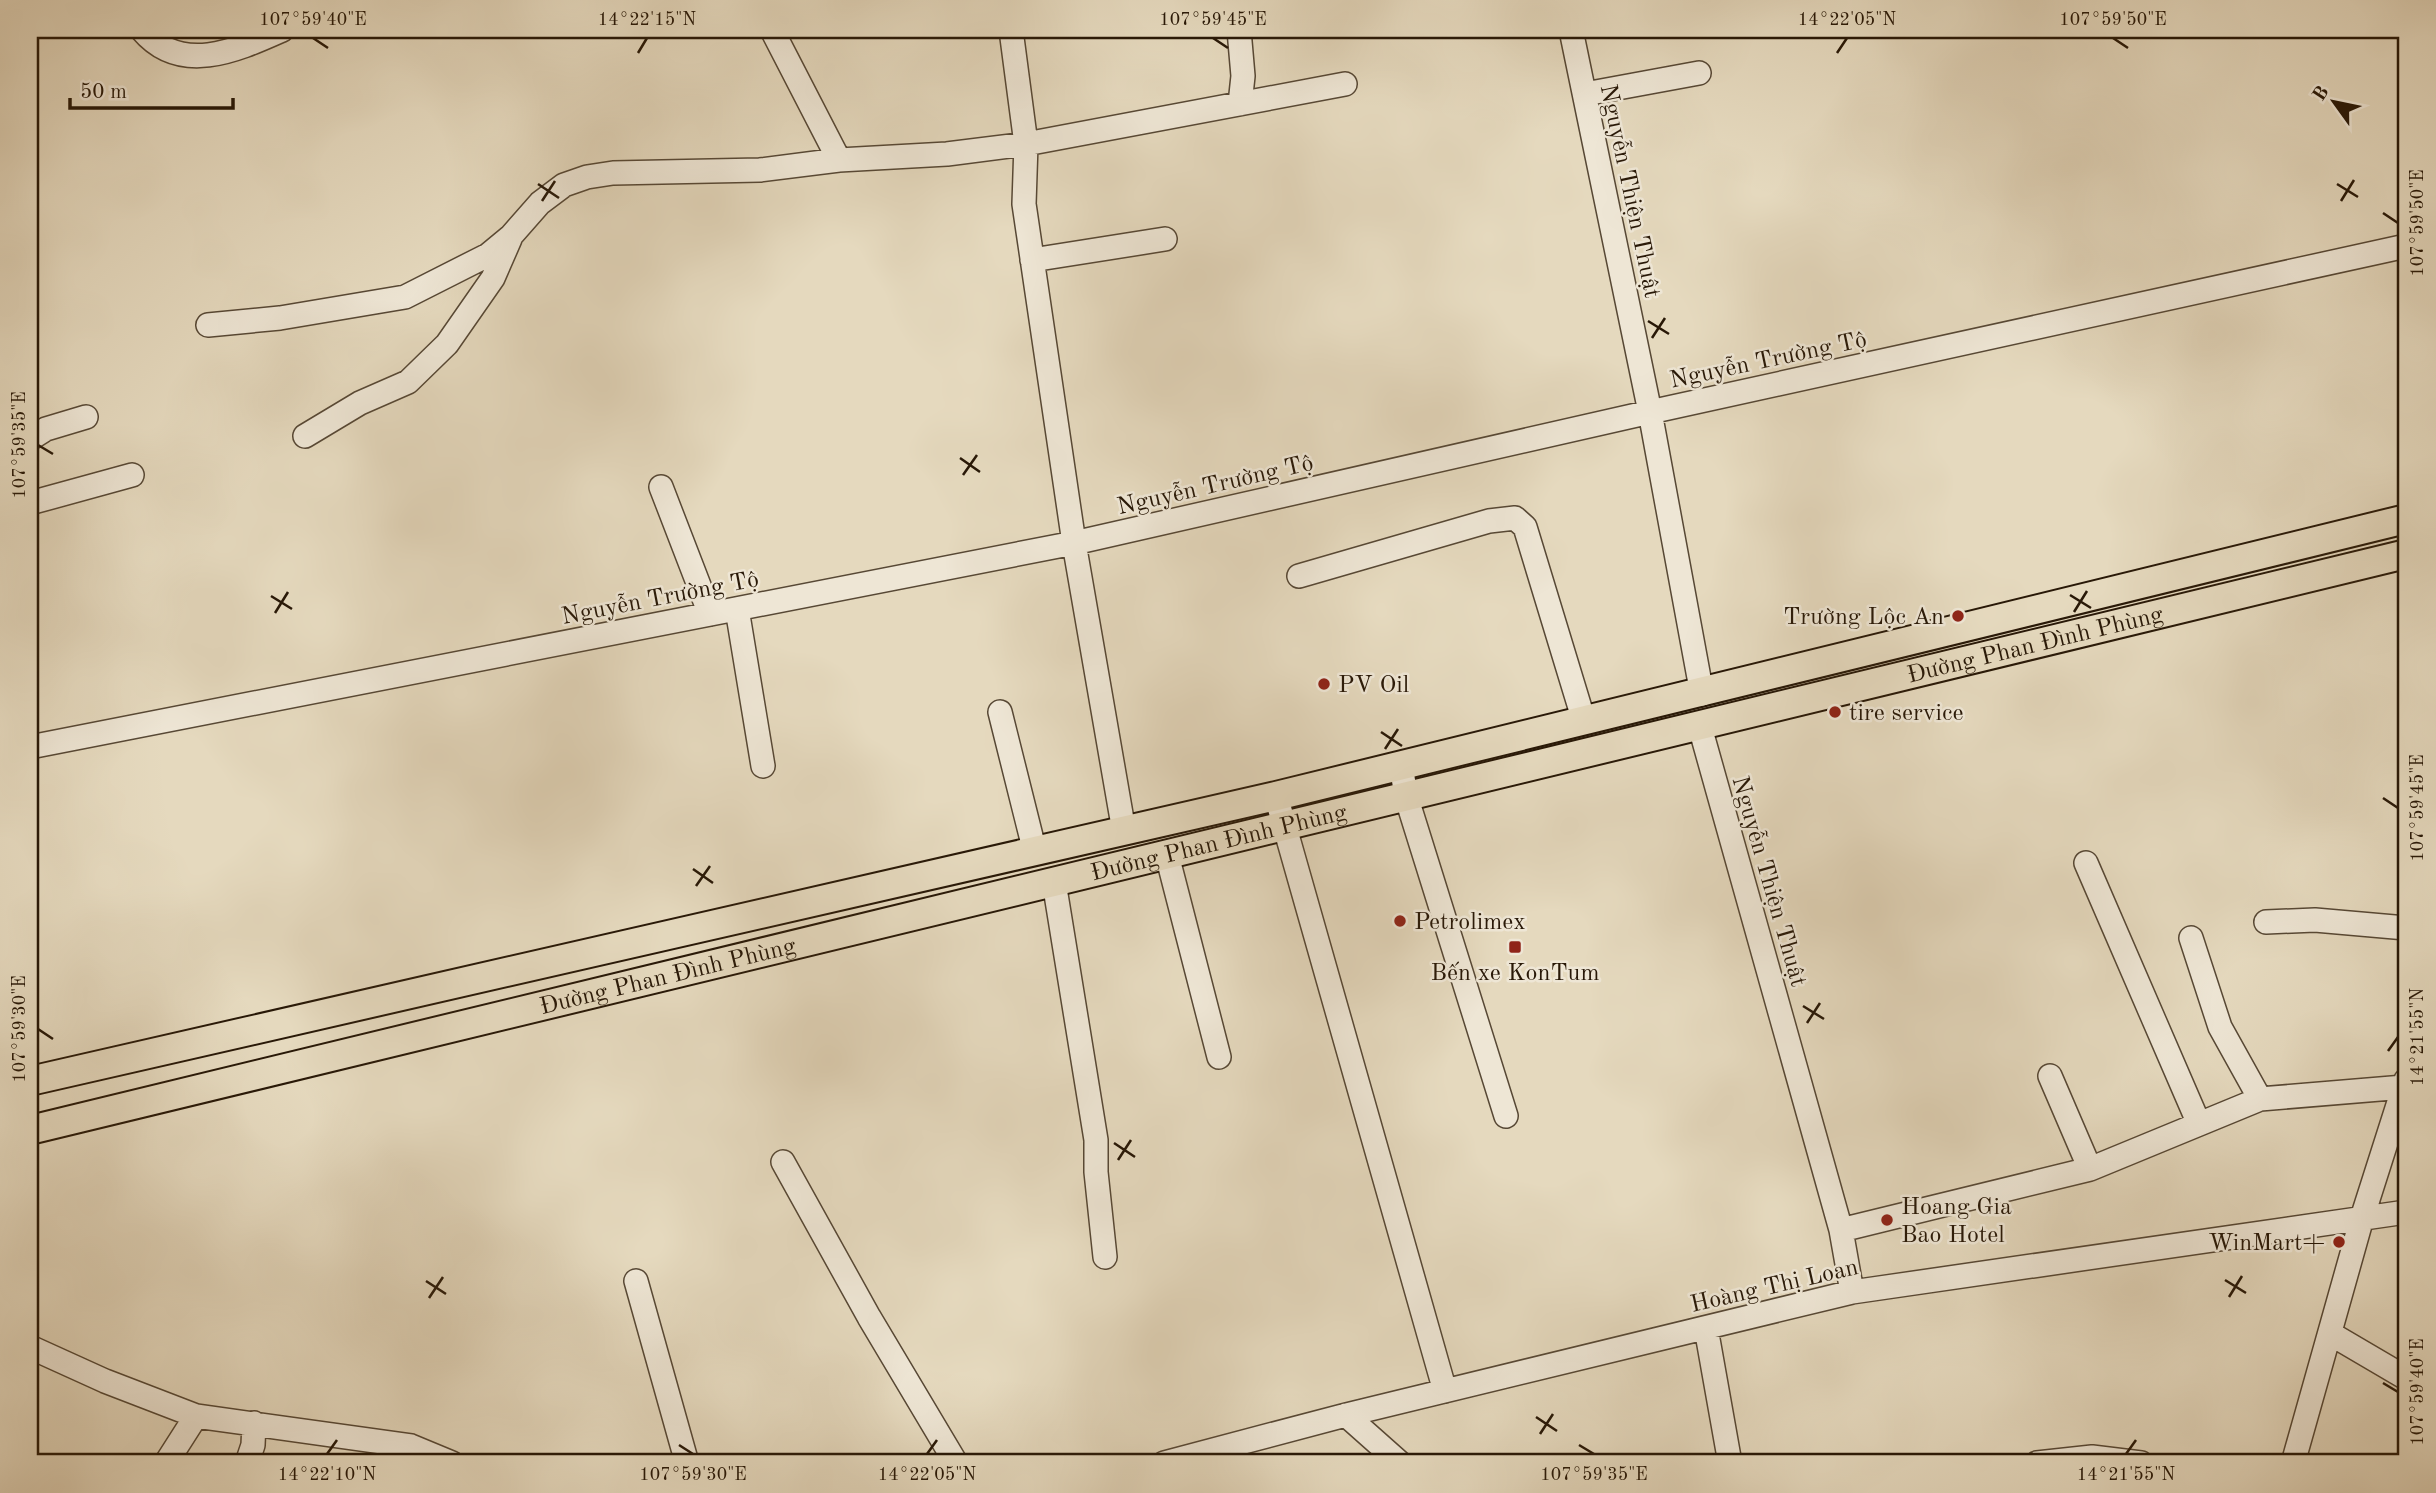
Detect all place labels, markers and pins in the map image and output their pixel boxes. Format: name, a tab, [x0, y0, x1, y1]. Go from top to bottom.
place label: Trường Lộc An	[1783, 606, 1944, 630]
marker: Trường Lộc An	[1950, 608, 1966, 624]
place label: PV Oil	[1338, 674, 1409, 698]
marker: PV Oil	[1316, 676, 1332, 692]
place label: tire service	[1849, 702, 1963, 726]
marker: tire service	[1827, 704, 1843, 720]
place label: Petrolimex	[1414, 911, 1526, 935]
marker: Petrolimex	[1392, 913, 1408, 929]
marker: Bến xe KonTum	[1507, 939, 1523, 955]
place label: Bến xe KonTum	[1431, 961, 1599, 986]
place label: Hoang Gia Bao Hotel	[1901, 1196, 2012, 1248]
marker: Hoang Gia Bao Hotel	[1879, 1212, 1895, 1228]
place label: WinMart+	[2208, 1232, 2325, 1256]
marker: WinMart+	[2331, 1234, 2347, 1250]

